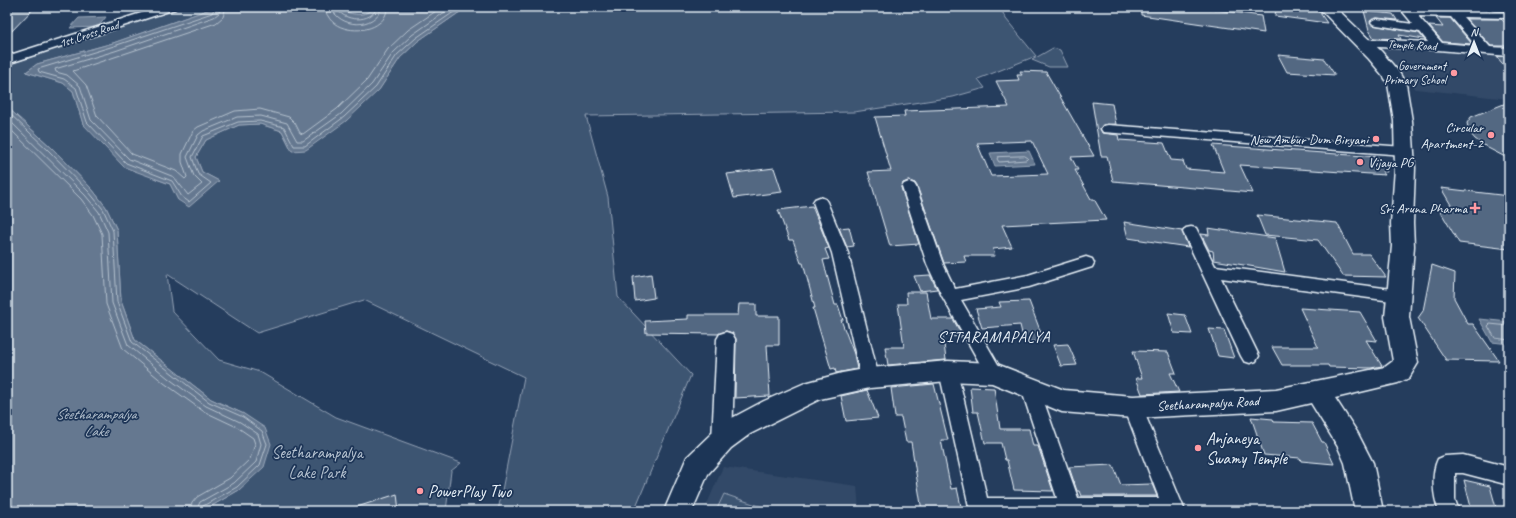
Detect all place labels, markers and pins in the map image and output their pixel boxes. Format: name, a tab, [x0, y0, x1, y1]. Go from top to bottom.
place label: Government Primary School	[1384, 58, 1448, 88]
marker: Government Primary School	[1449, 68, 1459, 78]
place label: Circular Apartment-2	[1421, 119, 1485, 152]
marker: Circular Apartment-2	[1486, 130, 1496, 140]
place label: New Ambur Dum Biryani	[1250, 131, 1370, 148]
marker: New Ambur Dum Biryani	[1371, 134, 1381, 144]
place label: Vijaya PG	[1368, 154, 1415, 171]
marker: Vijaya PG	[1355, 157, 1365, 167]
place label: Sri Aruna Pharma	[1379, 200, 1468, 217]
marker: Sri Aruna Pharma	[1470, 203, 1480, 213]
place label: Anjaneya Swamy Temple	[1206, 428, 1288, 469]
marker: Anjaneya Swamy Temple	[1193, 443, 1203, 453]
place label: PowerPlay Two	[428, 481, 512, 502]
marker: PowerPlay Two	[415, 486, 425, 496]

